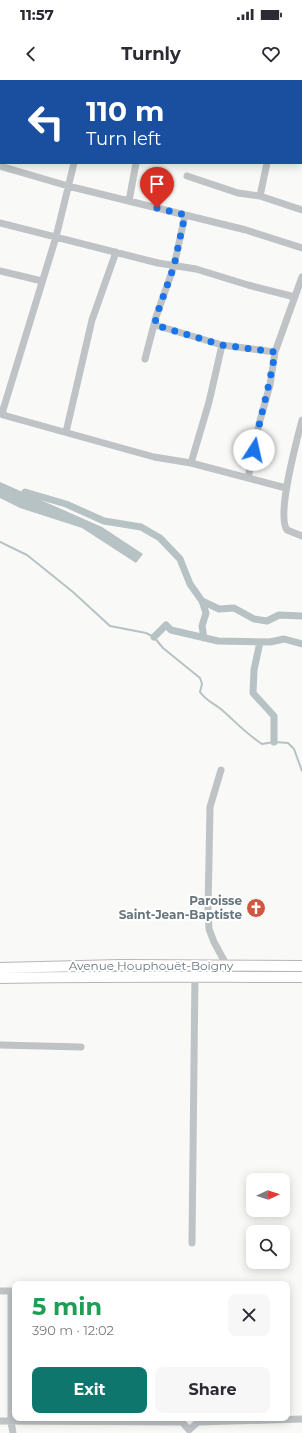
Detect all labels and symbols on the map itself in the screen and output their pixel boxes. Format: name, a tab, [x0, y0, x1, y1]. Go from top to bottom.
pin	[140, 167, 174, 208]
position arrow	[233, 429, 275, 471]
place label: Paroisse Saint-Jean-Baptiste	[119, 893, 242, 922]
church icon: Paroisse Saint-Jean-Baptiste	[245, 897, 267, 919]
street label: Avenue Houphouët-Boigny	[69, 958, 234, 973]
north arrow	[246, 1173, 290, 1217]

